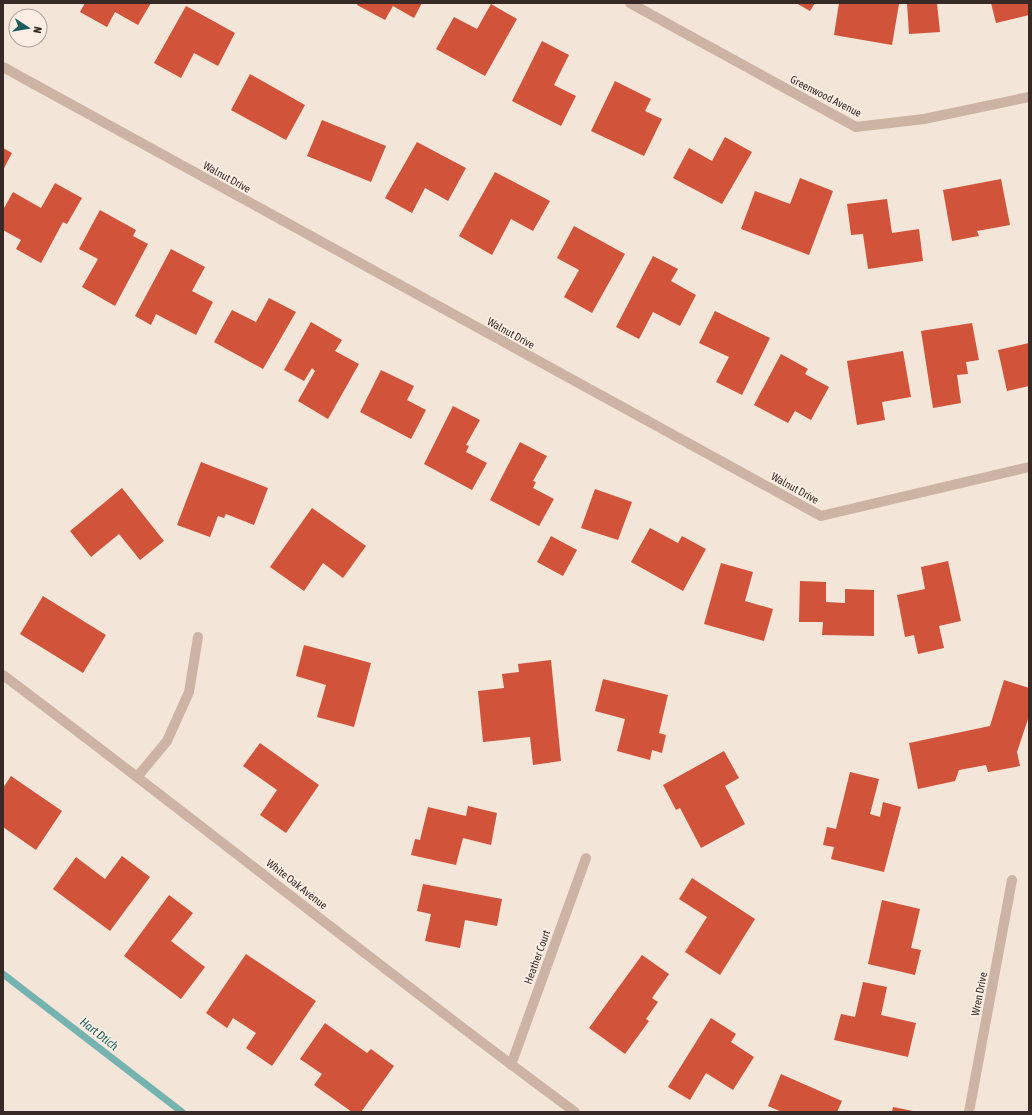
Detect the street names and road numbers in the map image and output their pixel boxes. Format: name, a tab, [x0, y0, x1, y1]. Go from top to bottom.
street label: Greenwood Avenue	[788, 73, 864, 119]
street label: Walnut Drive	[201, 159, 253, 195]
street label: Walnut Drive	[485, 315, 537, 351]
street label: Walnut Drive	[769, 470, 821, 506]
street label: White Oak Avenue	[264, 857, 330, 911]
street label: Heather Court	[522, 928, 552, 986]
street label: Wren Drive	[969, 971, 989, 1017]

